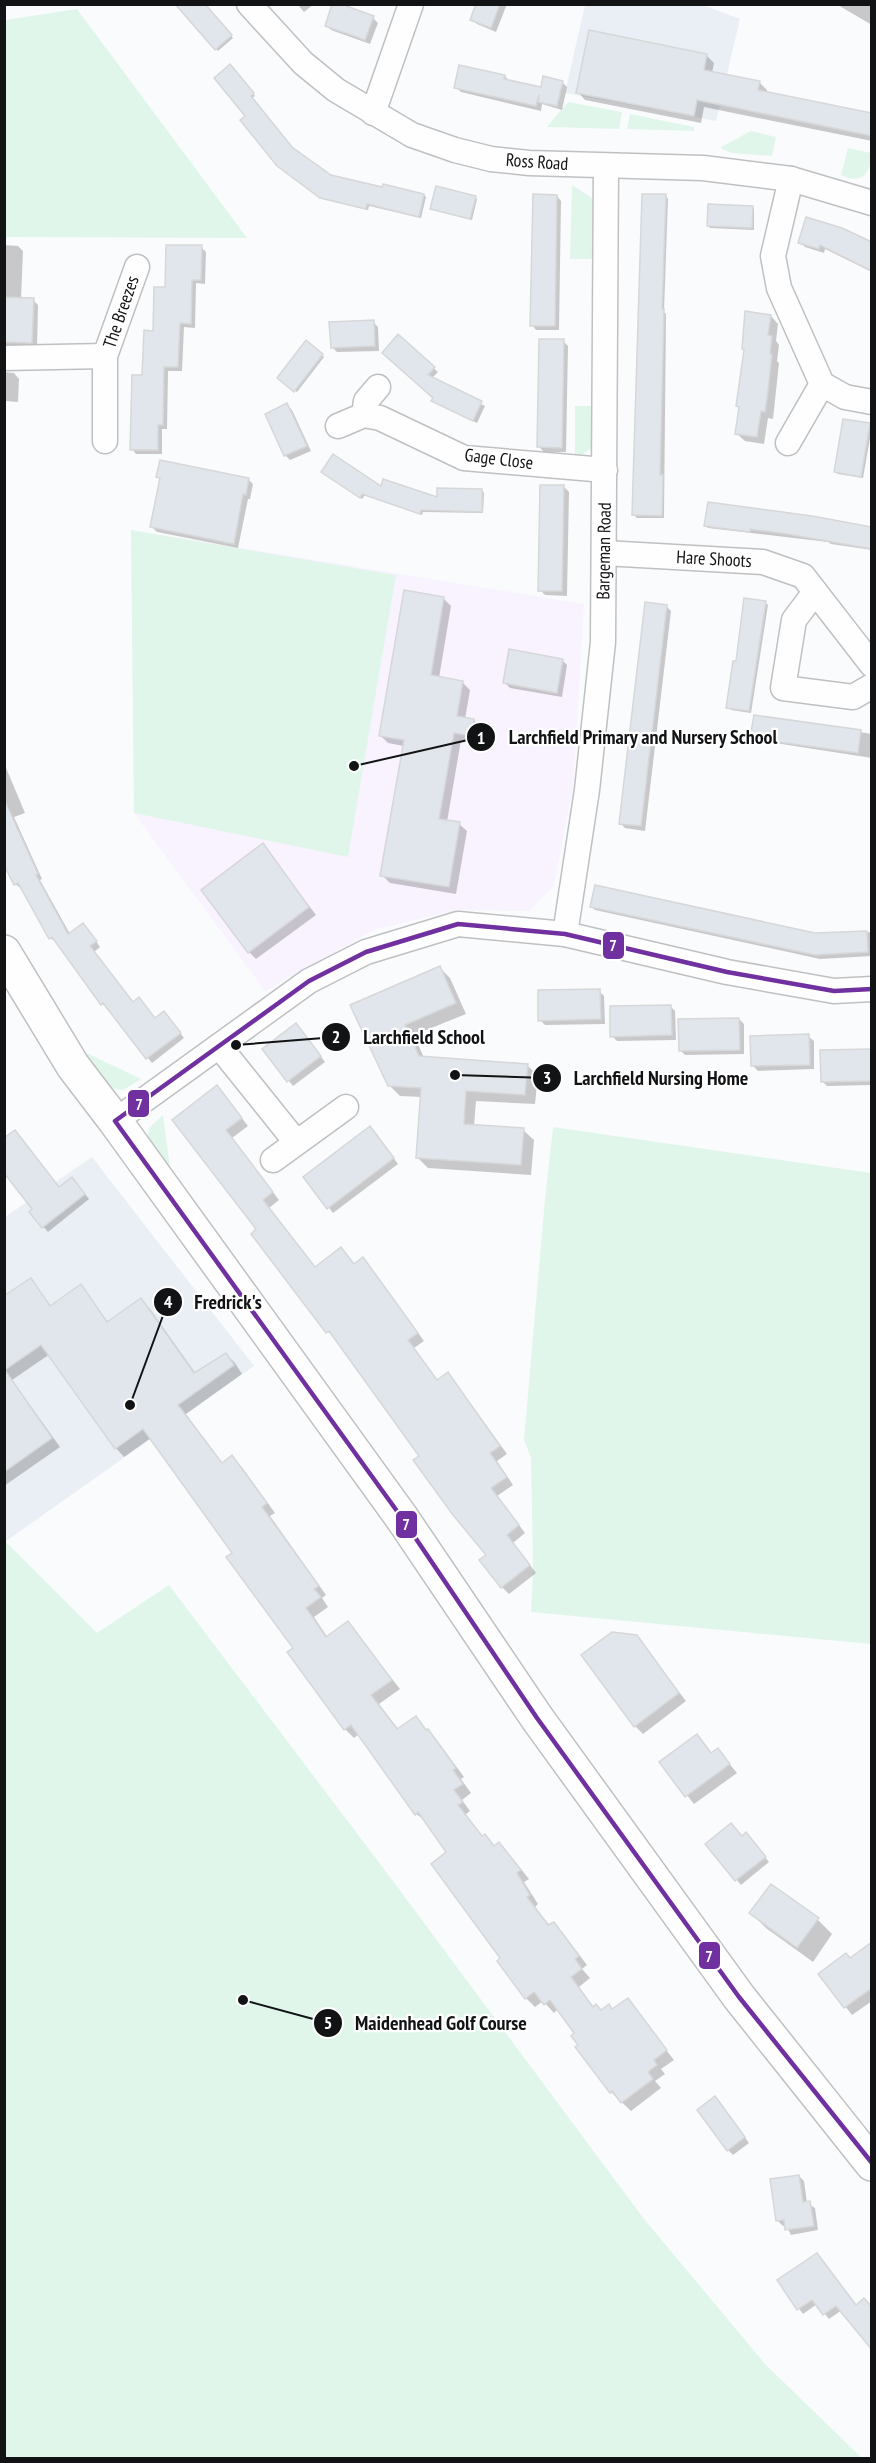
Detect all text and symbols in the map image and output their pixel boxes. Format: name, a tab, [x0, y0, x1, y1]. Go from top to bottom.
street label: Ross Road	[505, 148, 569, 175]
street label: The Breezes	[97, 273, 144, 351]
street label: Gage Close	[464, 443, 535, 474]
street label: Bargeman Road	[591, 502, 616, 600]
street label: Hare Shoots	[676, 545, 752, 572]
callout: Larchfield Primary and Nursery School	[466, 718, 790, 756]
text: Larchfield Primary and Nursery School	[509, 724, 777, 750]
text: 1	[477, 726, 485, 749]
line badge: 7	[602, 931, 625, 960]
text: 7	[609, 935, 617, 955]
callout: Larchfield School	[321, 1018, 497, 1056]
text: Larchfield School	[363, 1024, 485, 1050]
text: 2	[332, 1025, 340, 1048]
callout: Larchfield Nursing Home	[532, 1059, 760, 1097]
text: Larchfield Nursing Home	[574, 1065, 748, 1091]
text: 3	[543, 1066, 551, 1089]
line badge: 7	[127, 1089, 150, 1118]
text: 7	[135, 1094, 143, 1114]
callout: Fredrick's	[153, 1283, 274, 1321]
text: Fredrick's	[194, 1289, 262, 1315]
text: 4	[164, 1290, 173, 1313]
line badge: 7	[395, 1510, 418, 1539]
text: 7	[402, 1514, 410, 1534]
line badge: 7	[698, 1941, 721, 1970]
text: 7	[705, 1946, 713, 1966]
callout: Maidenhead Golf Course	[313, 2004, 539, 2042]
text: Maidenhead Golf Course	[355, 2010, 527, 2036]
text: 5	[324, 2011, 332, 2034]

